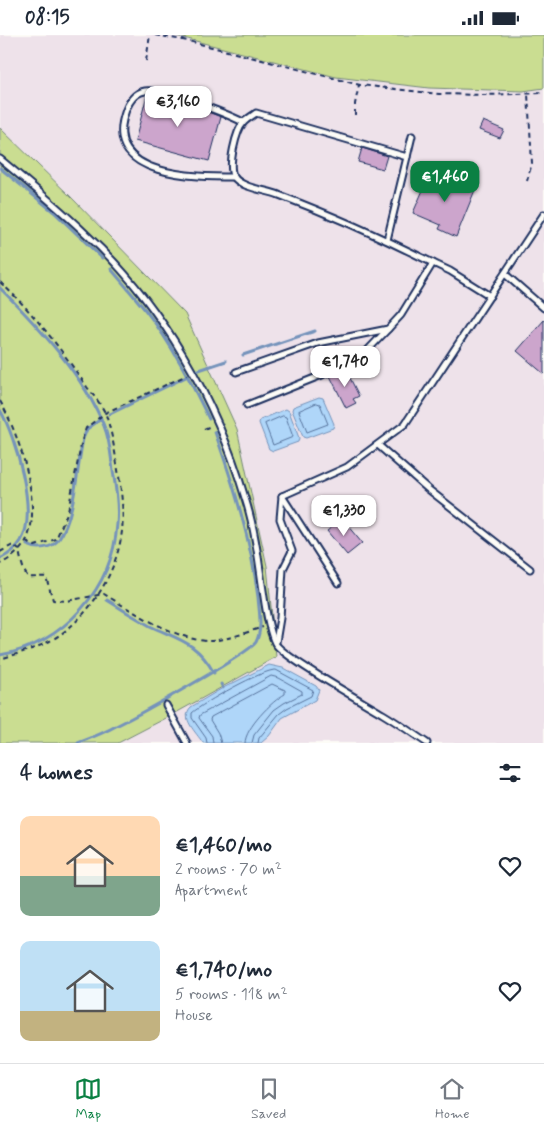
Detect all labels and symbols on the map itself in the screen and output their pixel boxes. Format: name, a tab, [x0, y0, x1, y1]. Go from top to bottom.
pin: €3,160	[137, 86, 219, 128]
pin: €1,460	[404, 161, 486, 203]
pin: €1,740	[304, 345, 386, 388]
pin: €1,330	[303, 495, 385, 537]

